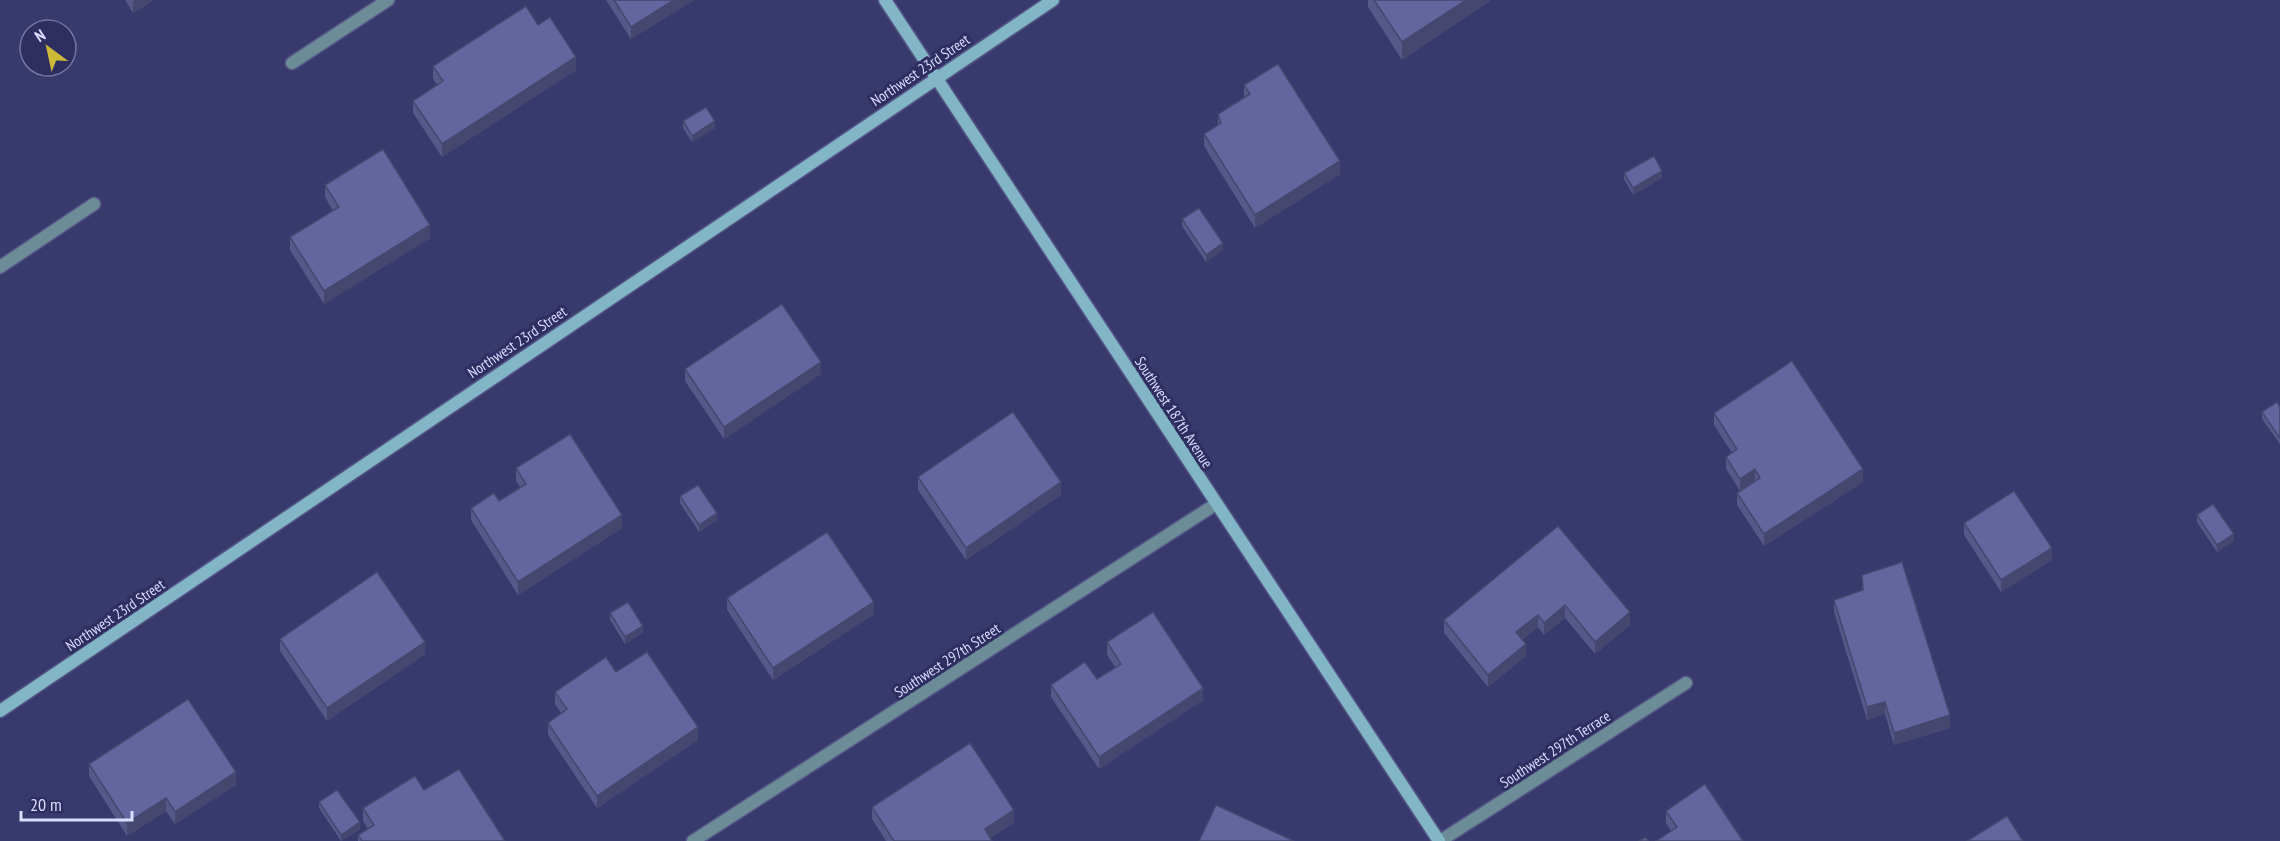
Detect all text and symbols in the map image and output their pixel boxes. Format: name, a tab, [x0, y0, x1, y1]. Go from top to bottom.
north arrow	[18, 18, 78, 78]
text: N	[31, 25, 49, 46]
street label: Northwest 23rd Street	[867, 30, 973, 110]
street label: Northwest 23rd Street	[464, 302, 570, 382]
street label: Southwest 187th Avenue	[1131, 353, 1217, 471]
street label: Northwest 23rd Street	[62, 575, 168, 655]
street label: Southwest 297th Street	[890, 619, 1004, 701]
street label: Southwest 297th Terrace	[1496, 706, 1614, 792]
scale bar	[21, 784, 132, 822]
text: 20 m	[30, 793, 62, 816]

